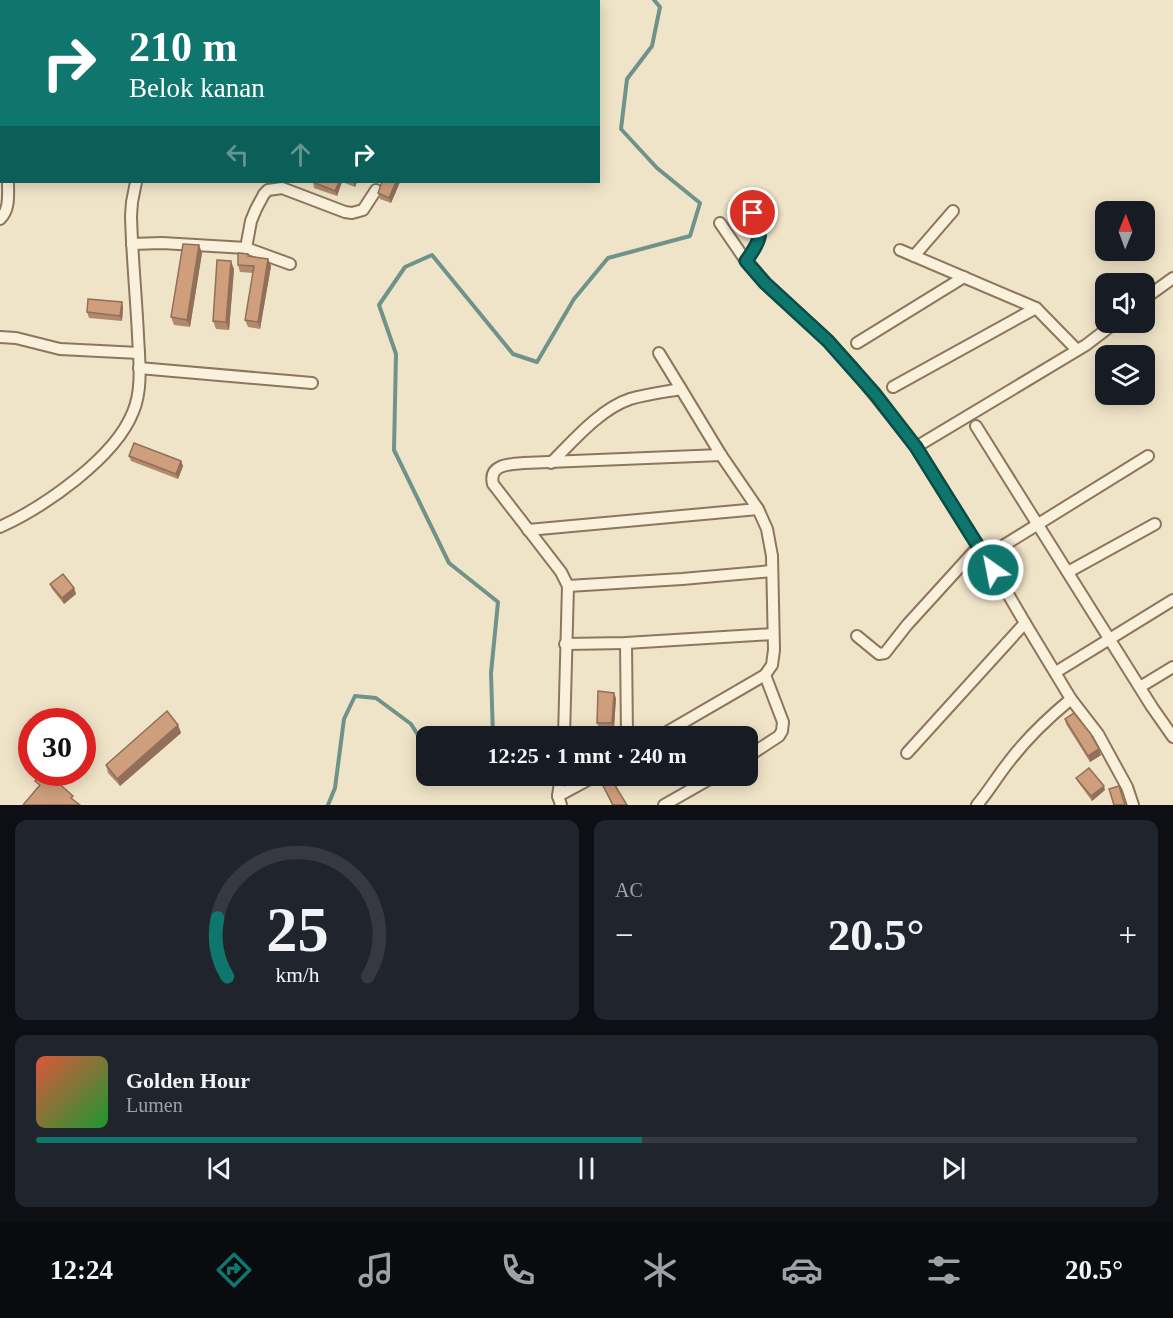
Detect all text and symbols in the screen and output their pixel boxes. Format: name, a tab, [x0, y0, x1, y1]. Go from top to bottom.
icon: right	[30, 24, 108, 102]
text: 210 m	[129, 24, 238, 70]
text: Belok kanan	[129, 73, 265, 103]
icon: left	[221, 138, 254, 171]
icon: ahead	[284, 138, 317, 171]
icon: right	[347, 138, 380, 171]
pin	[727, 187, 778, 238]
icon: arrive	[736, 196, 769, 229]
north arrow	[1095, 201, 1155, 261]
map controls	[1095, 201, 1155, 405]
button: sound	[1095, 273, 1155, 333]
button: layers	[1095, 345, 1155, 405]
position arrow	[961, 538, 1025, 602]
speed limit sign: 30	[18, 708, 96, 786]
text: 12:25 · 1 mnt · 240 m	[487, 743, 687, 768]
text: AC	[615, 879, 643, 901]
text: 25	[266, 895, 328, 964]
text: 20.5°	[828, 910, 924, 960]
text: −	[615, 917, 634, 953]
text: +	[1118, 917, 1137, 953]
text: km/h	[275, 963, 319, 987]
text: Golden Hour	[126, 1068, 250, 1093]
text: Lumen	[126, 1094, 183, 1116]
icon: previous	[203, 1152, 236, 1185]
icon: pause	[570, 1152, 603, 1185]
icon: next	[937, 1152, 970, 1185]
icon: directions	[213, 1249, 255, 1291]
icon: music	[355, 1249, 397, 1291]
icon: phone	[497, 1249, 539, 1291]
icon: climate	[639, 1249, 681, 1291]
icon: car	[781, 1249, 823, 1291]
icon: filters	[923, 1249, 965, 1291]
text: 12:24	[50, 1255, 113, 1285]
text: 20.5°	[1065, 1255, 1123, 1285]

